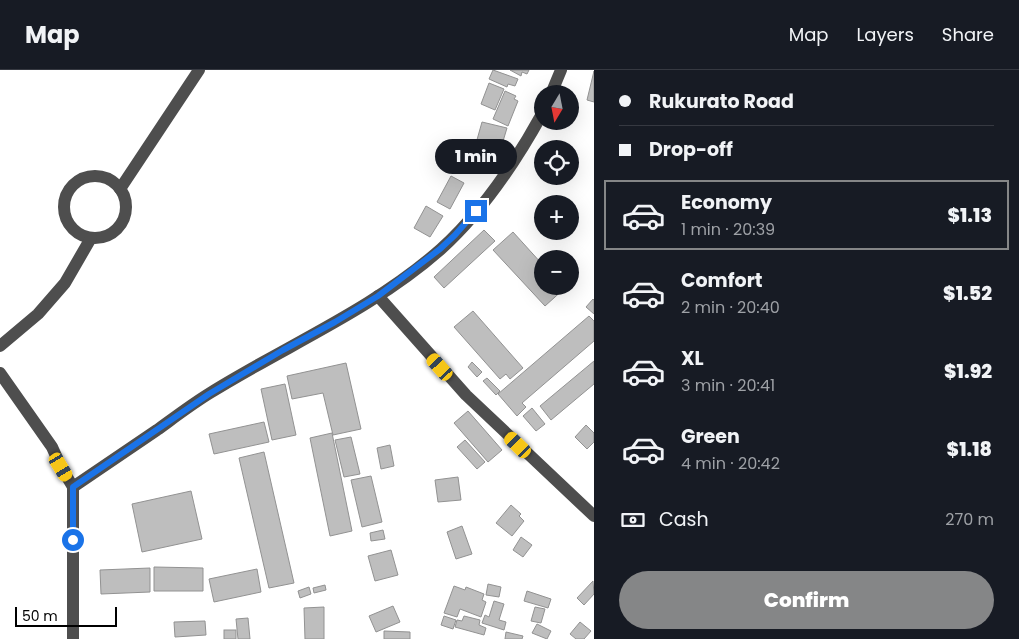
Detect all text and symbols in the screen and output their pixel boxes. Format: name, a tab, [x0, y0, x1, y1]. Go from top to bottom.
text: Map	[25, 18, 80, 51]
text: Map	[789, 22, 829, 47]
text: Layers	[857, 22, 914, 47]
text: Share	[942, 22, 994, 47]
north arrow	[534, 85, 579, 130]
map controls	[534, 85, 579, 295]
text: Rukurato Road	[649, 88, 794, 115]
text: Drop-off	[649, 136, 733, 163]
callout: 1 min	[435, 138, 517, 174]
button: locate	[534, 140, 579, 185]
text: 1 min	[455, 145, 497, 168]
text: Economy	[681, 189, 772, 216]
icon: car	[621, 193, 666, 238]
button: +	[534, 195, 579, 240]
route end	[465, 200, 487, 222]
text: $1.13	[947, 202, 992, 229]
text: 1 min · 20:39	[681, 218, 775, 241]
button: −	[534, 250, 579, 295]
text: Comfort	[681, 267, 763, 294]
icon: car	[621, 271, 666, 316]
text: $1.52	[943, 280, 992, 307]
text: 2 min · 20:40	[681, 296, 780, 319]
text: XL	[681, 345, 704, 372]
icon: car	[621, 349, 666, 394]
car	[424, 351, 455, 383]
text: $1.92	[944, 358, 992, 385]
text: 3 min · 20:41	[681, 374, 775, 397]
text: Green	[681, 423, 740, 450]
icon: car	[621, 427, 666, 472]
car	[501, 429, 534, 461]
text: $1.18	[947, 436, 992, 463]
car	[46, 450, 75, 484]
text: 4 min · 20:42	[681, 452, 780, 475]
icon: cash	[619, 506, 647, 534]
text: Cash	[659, 506, 709, 533]
text: 270 m	[945, 508, 994, 531]
route start	[62, 529, 84, 551]
button: Confirm	[619, 571, 994, 629]
scale bar	[15, 604, 118, 627]
text: 50 m	[22, 606, 58, 626]

